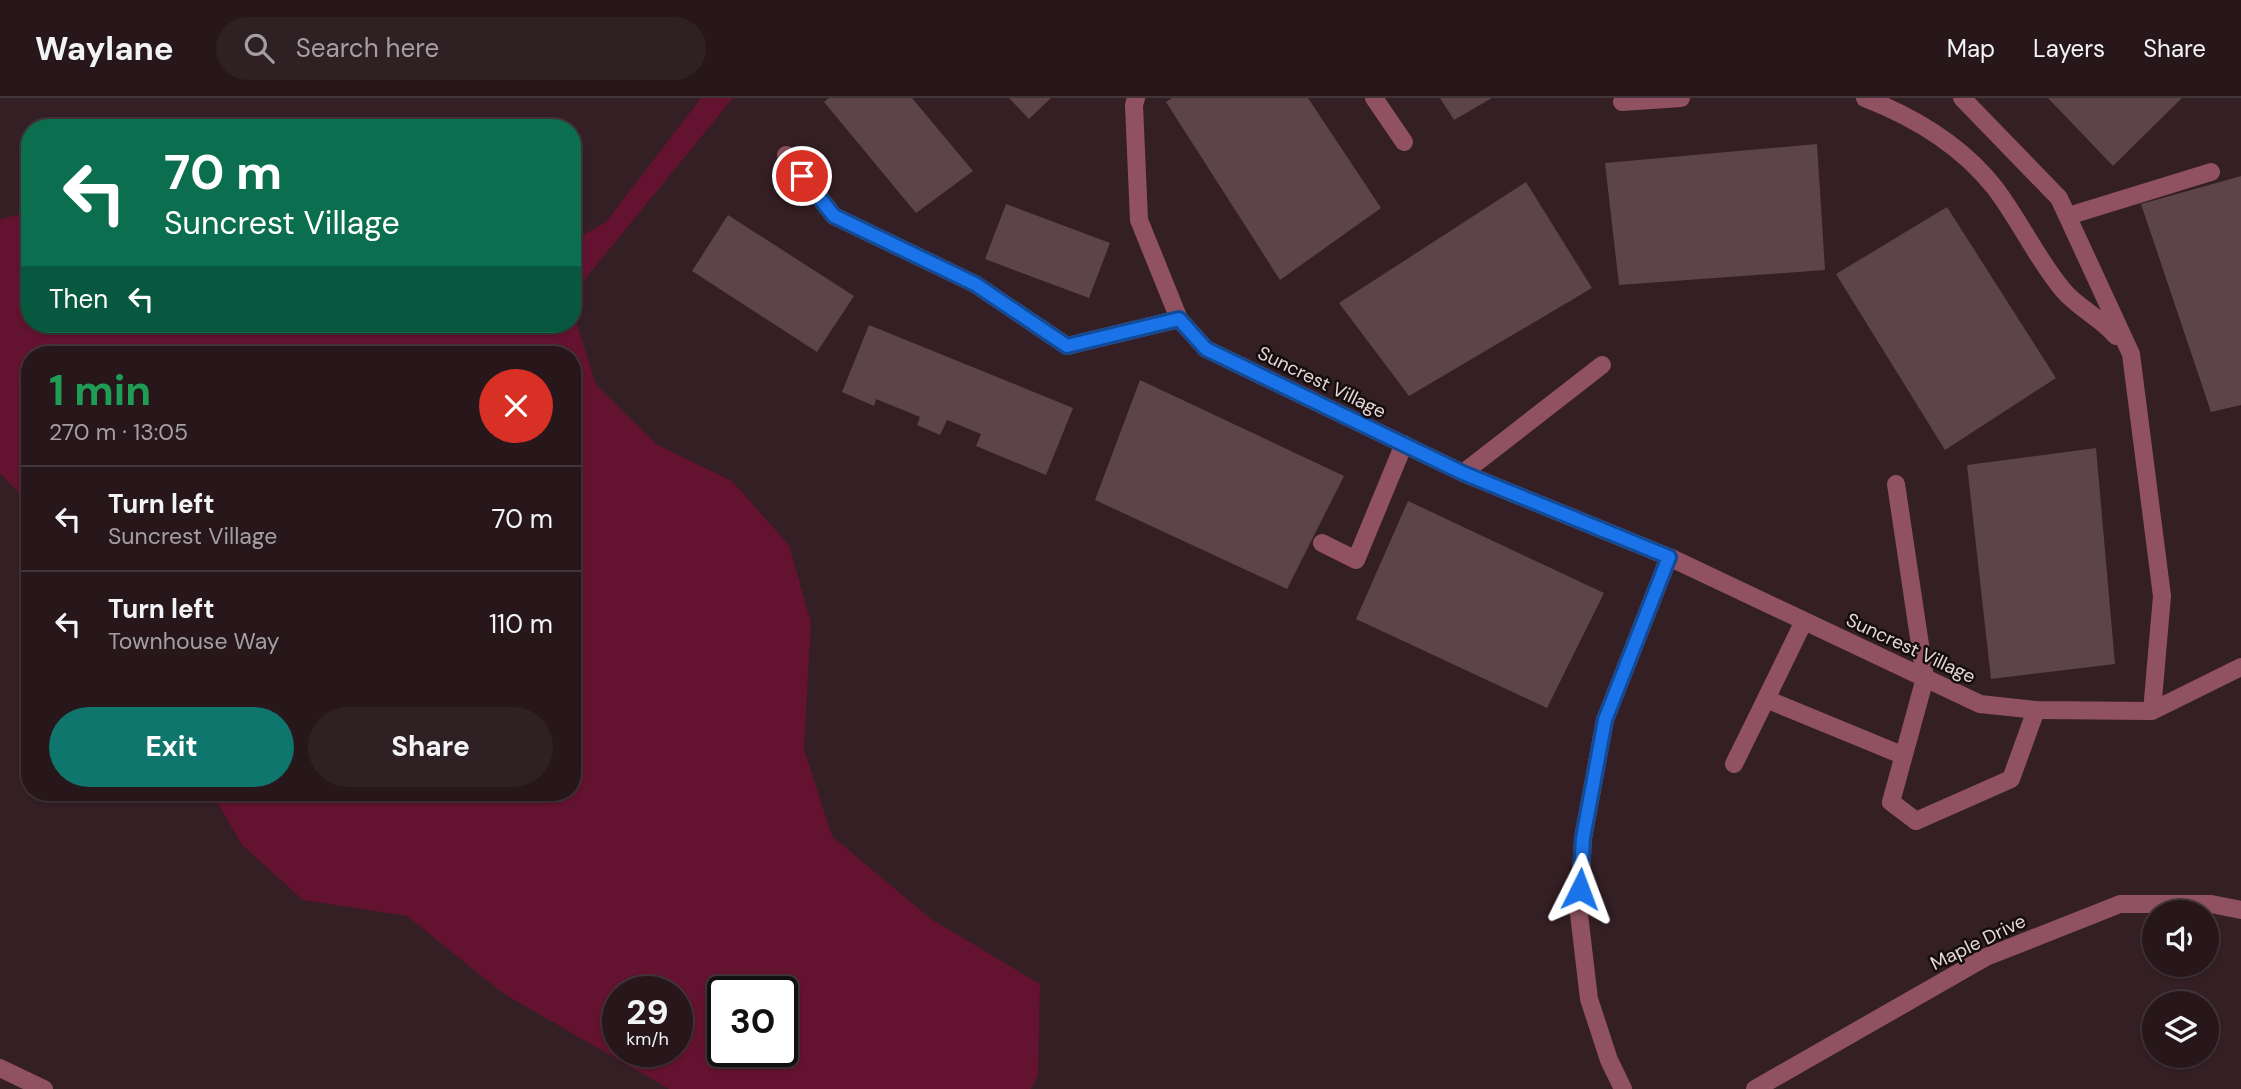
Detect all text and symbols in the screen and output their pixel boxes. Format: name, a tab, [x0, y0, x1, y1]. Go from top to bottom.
search box	[216, 17, 706, 80]
text: Waylane	[35, 27, 174, 70]
icon: search	[240, 29, 278, 67]
text: Search here	[296, 31, 439, 65]
text: Map	[1947, 33, 1995, 64]
text: Layers	[2033, 33, 2105, 64]
text: Share	[2143, 33, 2206, 64]
text: 70 m	[164, 140, 282, 204]
pin	[772, 146, 832, 206]
icon: left	[49, 147, 140, 238]
icon: arrive	[783, 157, 821, 195]
text: Suncrest Village	[164, 202, 400, 244]
icon: left	[122, 280, 160, 318]
text: Then	[49, 282, 108, 316]
street label: Suncrest Village	[1254, 340, 1390, 424]
text: 1 min	[49, 363, 151, 418]
button: close	[479, 369, 553, 443]
text: 270 m · 13:05	[49, 417, 188, 447]
text: Turn left	[108, 487, 215, 521]
icon: left	[49, 500, 87, 538]
text: 70 m	[492, 502, 553, 536]
text: Suncrest Village	[108, 521, 277, 551]
text: Turn left	[108, 592, 215, 626]
icon: left	[49, 605, 87, 643]
text: 110 m	[489, 607, 553, 641]
street label: Suncrest Village	[1842, 607, 1980, 689]
text: Townhouse Way	[108, 626, 280, 656]
button: Exit	[49, 707, 294, 787]
button: Share	[308, 707, 553, 787]
position arrow	[1543, 852, 1617, 926]
map controls	[2142, 900, 2219, 1068]
button: sound	[2142, 900, 2219, 977]
street label: Maple Drive	[1926, 908, 2030, 976]
speed limit sign: 30	[707, 976, 798, 1067]
text: 29	[626, 989, 669, 1035]
button: layers	[2142, 991, 2219, 1068]
text: km/h	[626, 1027, 669, 1051]

